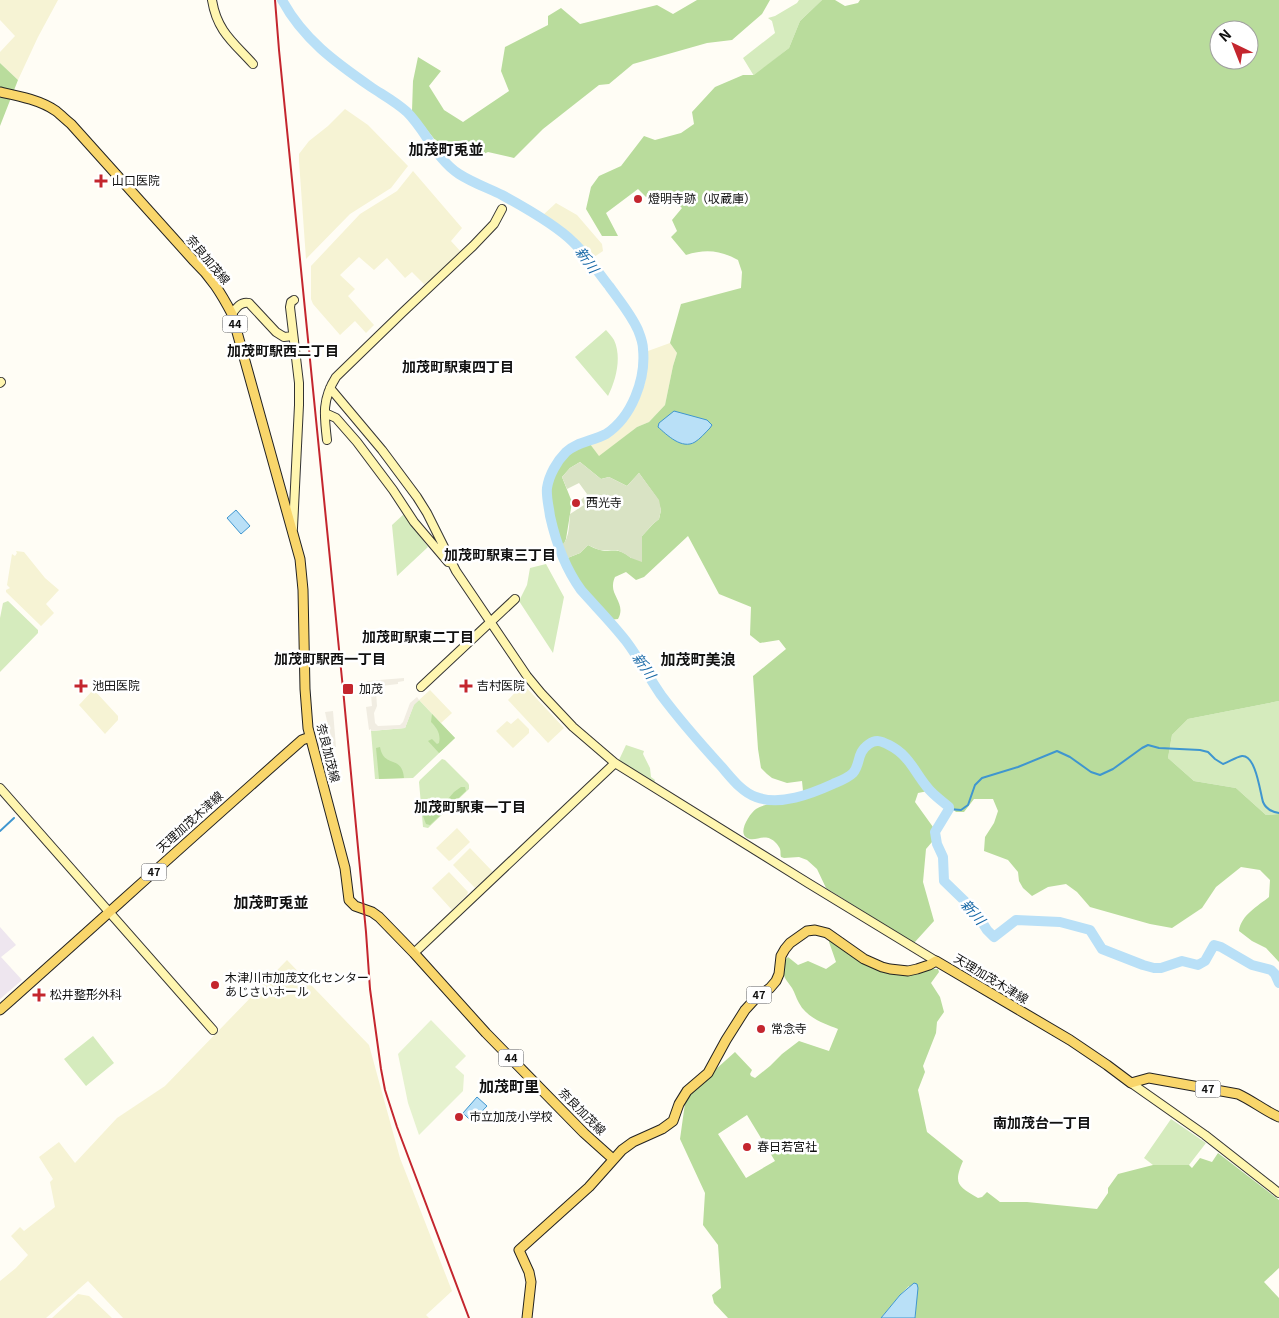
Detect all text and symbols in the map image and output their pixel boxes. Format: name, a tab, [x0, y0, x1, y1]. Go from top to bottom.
north arrow	[1209, 20, 1259, 70]
text: N	[1214, 24, 1235, 46]
district label: 加茂町兎並	[408, 138, 484, 159]
place label: 山口医院	[112, 171, 160, 188]
marker: 山口医院	[94, 174, 108, 188]
place label: 燈明寺跡（収蔵庫）	[648, 189, 756, 206]
marker: 燈明寺跡（収蔵庫）	[632, 193, 644, 205]
street label: 奈良加茂線	[183, 231, 235, 287]
water label: 新川	[571, 242, 605, 278]
road number: 44	[222, 316, 248, 332]
district label: 加茂町駅西二丁目	[227, 340, 339, 360]
district label: 加茂町駅東四丁目	[402, 356, 514, 376]
place label: 西光寺	[586, 493, 622, 510]
marker: 西光寺	[570, 497, 582, 509]
district label: 加茂町駅東三丁目	[444, 544, 556, 564]
district label: 加茂町駅東二丁目	[362, 626, 474, 646]
district label: 加茂町駅西一丁目	[274, 648, 386, 668]
water label: 新川	[629, 648, 662, 684]
district label: 加茂町美浪	[660, 648, 736, 669]
place label: 池田医院	[92, 676, 140, 693]
place label: 吉村医院	[477, 676, 525, 693]
marker: 池田医院	[74, 679, 88, 693]
place label: 加茂	[359, 679, 383, 696]
marker: 吉村医院	[459, 679, 473, 693]
marker: 加茂	[341, 682, 355, 696]
street label: 奈良加茂線	[314, 721, 345, 784]
street label: 天理加茂木津線	[152, 786, 226, 855]
district label: 加茂町駅東一丁目	[414, 796, 526, 816]
road number: 47	[142, 864, 166, 880]
district label: 加茂町兎並	[233, 891, 309, 912]
water label: 新川	[957, 894, 992, 930]
street label: 天理加茂木津線	[951, 949, 1032, 1007]
place label: 木津川市加茂文化センター あじさいホール	[225, 968, 369, 999]
marker: 木津川市加茂文化センター あじさいホール	[209, 979, 221, 991]
place label: 松井整形外科	[50, 985, 122, 1002]
road number: 47	[746, 986, 772, 1004]
marker: 松井整形外科	[32, 988, 46, 1002]
place label: 常念寺	[771, 1019, 807, 1036]
marker: 常念寺	[755, 1023, 767, 1035]
road number: 44	[498, 1050, 524, 1066]
district label: 加茂町里	[479, 1075, 539, 1096]
road number: 47	[1196, 1080, 1220, 1098]
street label: 奈良加茂線	[556, 1084, 610, 1138]
place label: 市立加茂小学校	[469, 1107, 553, 1124]
marker: 市立加茂小学校	[453, 1111, 465, 1123]
district label: 南加茂台一丁目	[993, 1112, 1091, 1132]
place label: 春日若宮社	[757, 1137, 817, 1154]
marker: 春日若宮社	[741, 1141, 753, 1153]

